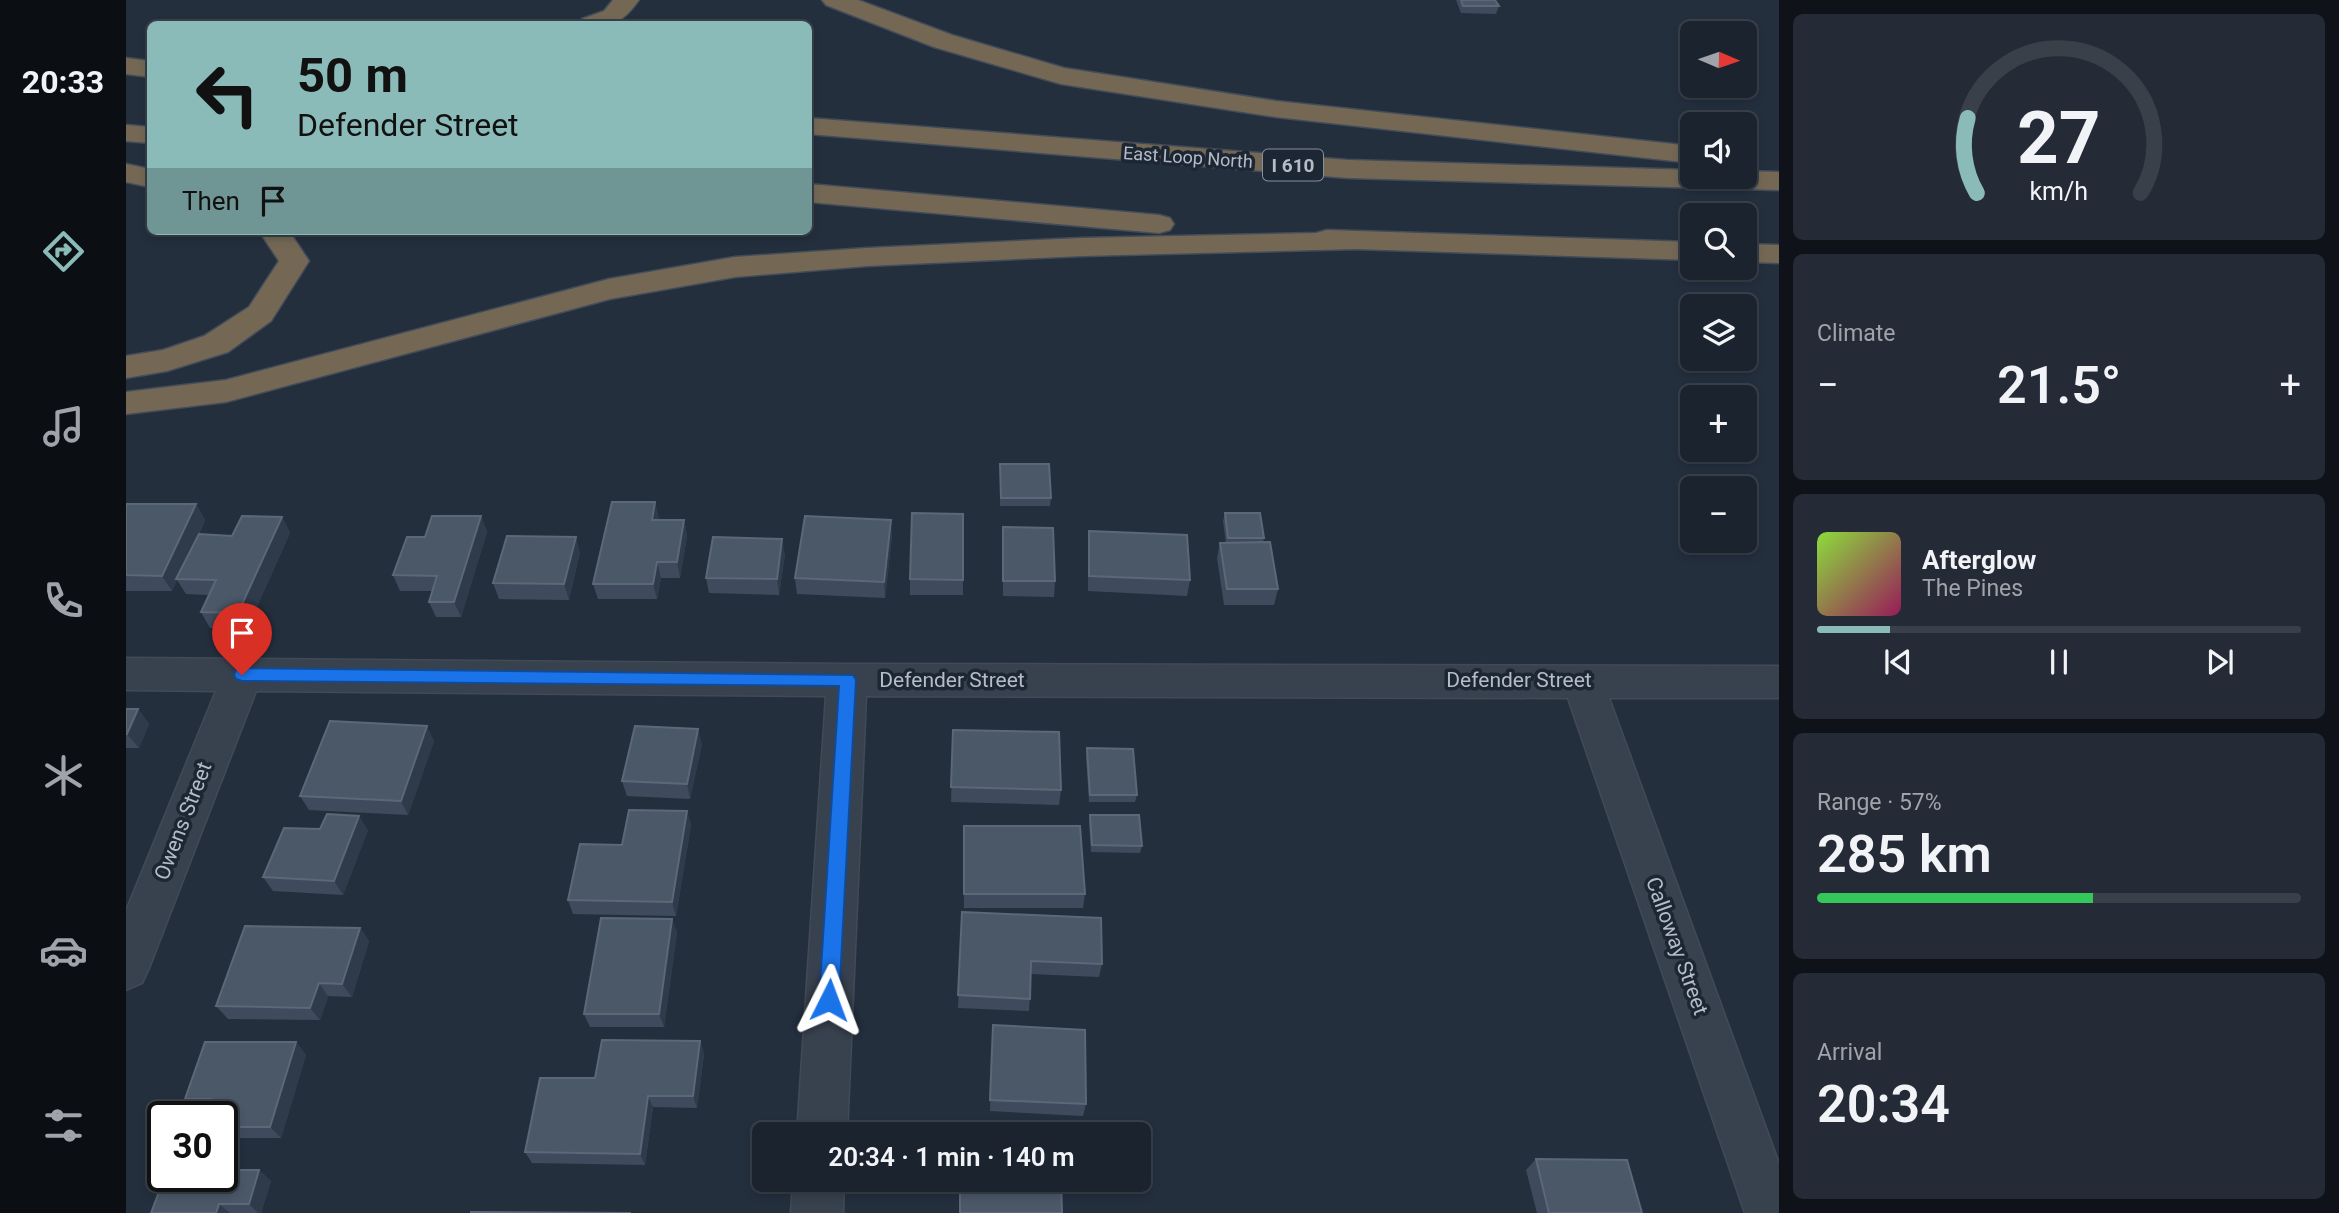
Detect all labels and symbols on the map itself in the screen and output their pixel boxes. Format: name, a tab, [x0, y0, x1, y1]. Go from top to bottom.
north arrow	[1680, 21, 1757, 98]
street label: East Loop North	[1122, 142, 1254, 172]
road number: I 610	[1263, 150, 1323, 181]
pin	[212, 603, 272, 675]
street label: Defender Street	[879, 668, 1025, 692]
street label: Defender Street	[1446, 668, 1592, 692]
street label: Owens Street	[150, 759, 217, 883]
street label: Calloway Street	[1641, 874, 1713, 1018]
position arrow	[792, 963, 866, 1037]
speed limit sign: 30	[147, 1101, 238, 1192]

